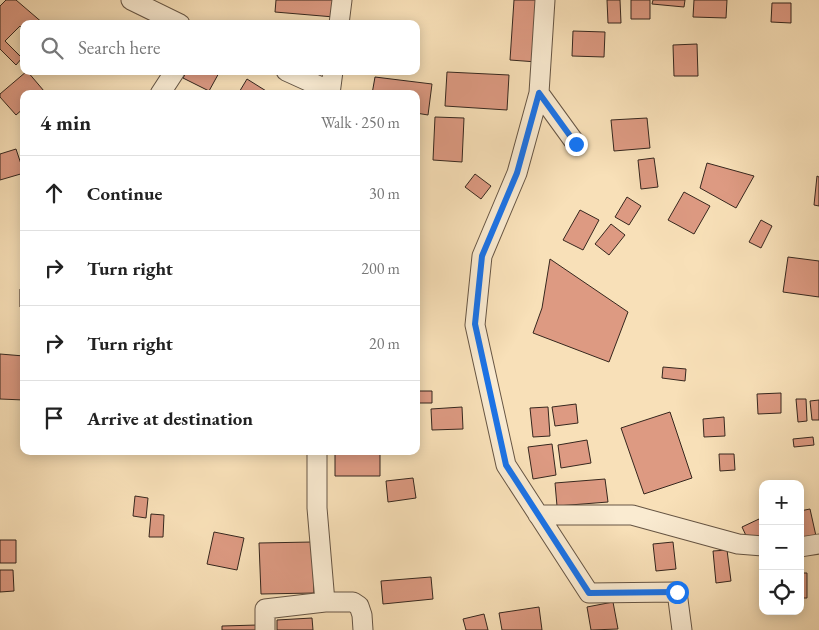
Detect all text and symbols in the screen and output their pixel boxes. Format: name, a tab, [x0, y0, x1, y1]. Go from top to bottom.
search box	[20, 20, 420, 75]
icon: search	[38, 34, 66, 62]
text: Search here	[78, 35, 160, 60]
text: 4 min	[40, 109, 91, 136]
text: Walk · 250 m	[321, 112, 400, 133]
route end	[565, 133, 588, 156]
icon: ahead	[40, 179, 68, 207]
text: Continue	[87, 181, 162, 206]
text: 30 m	[369, 183, 400, 204]
icon: right	[40, 254, 68, 282]
text: Turn right	[87, 256, 173, 281]
text: 200 m	[361, 258, 400, 279]
icon: right	[40, 329, 68, 357]
text: Turn right	[87, 331, 173, 356]
text: 20 m	[369, 333, 400, 354]
icon: arrive	[40, 404, 68, 432]
text: Arrive at destination	[87, 406, 253, 431]
map controls	[759, 480, 804, 615]
button: +	[759, 480, 804, 525]
button: −	[759, 525, 804, 570]
button: locate	[759, 570, 804, 615]
route start	[666, 581, 689, 604]

